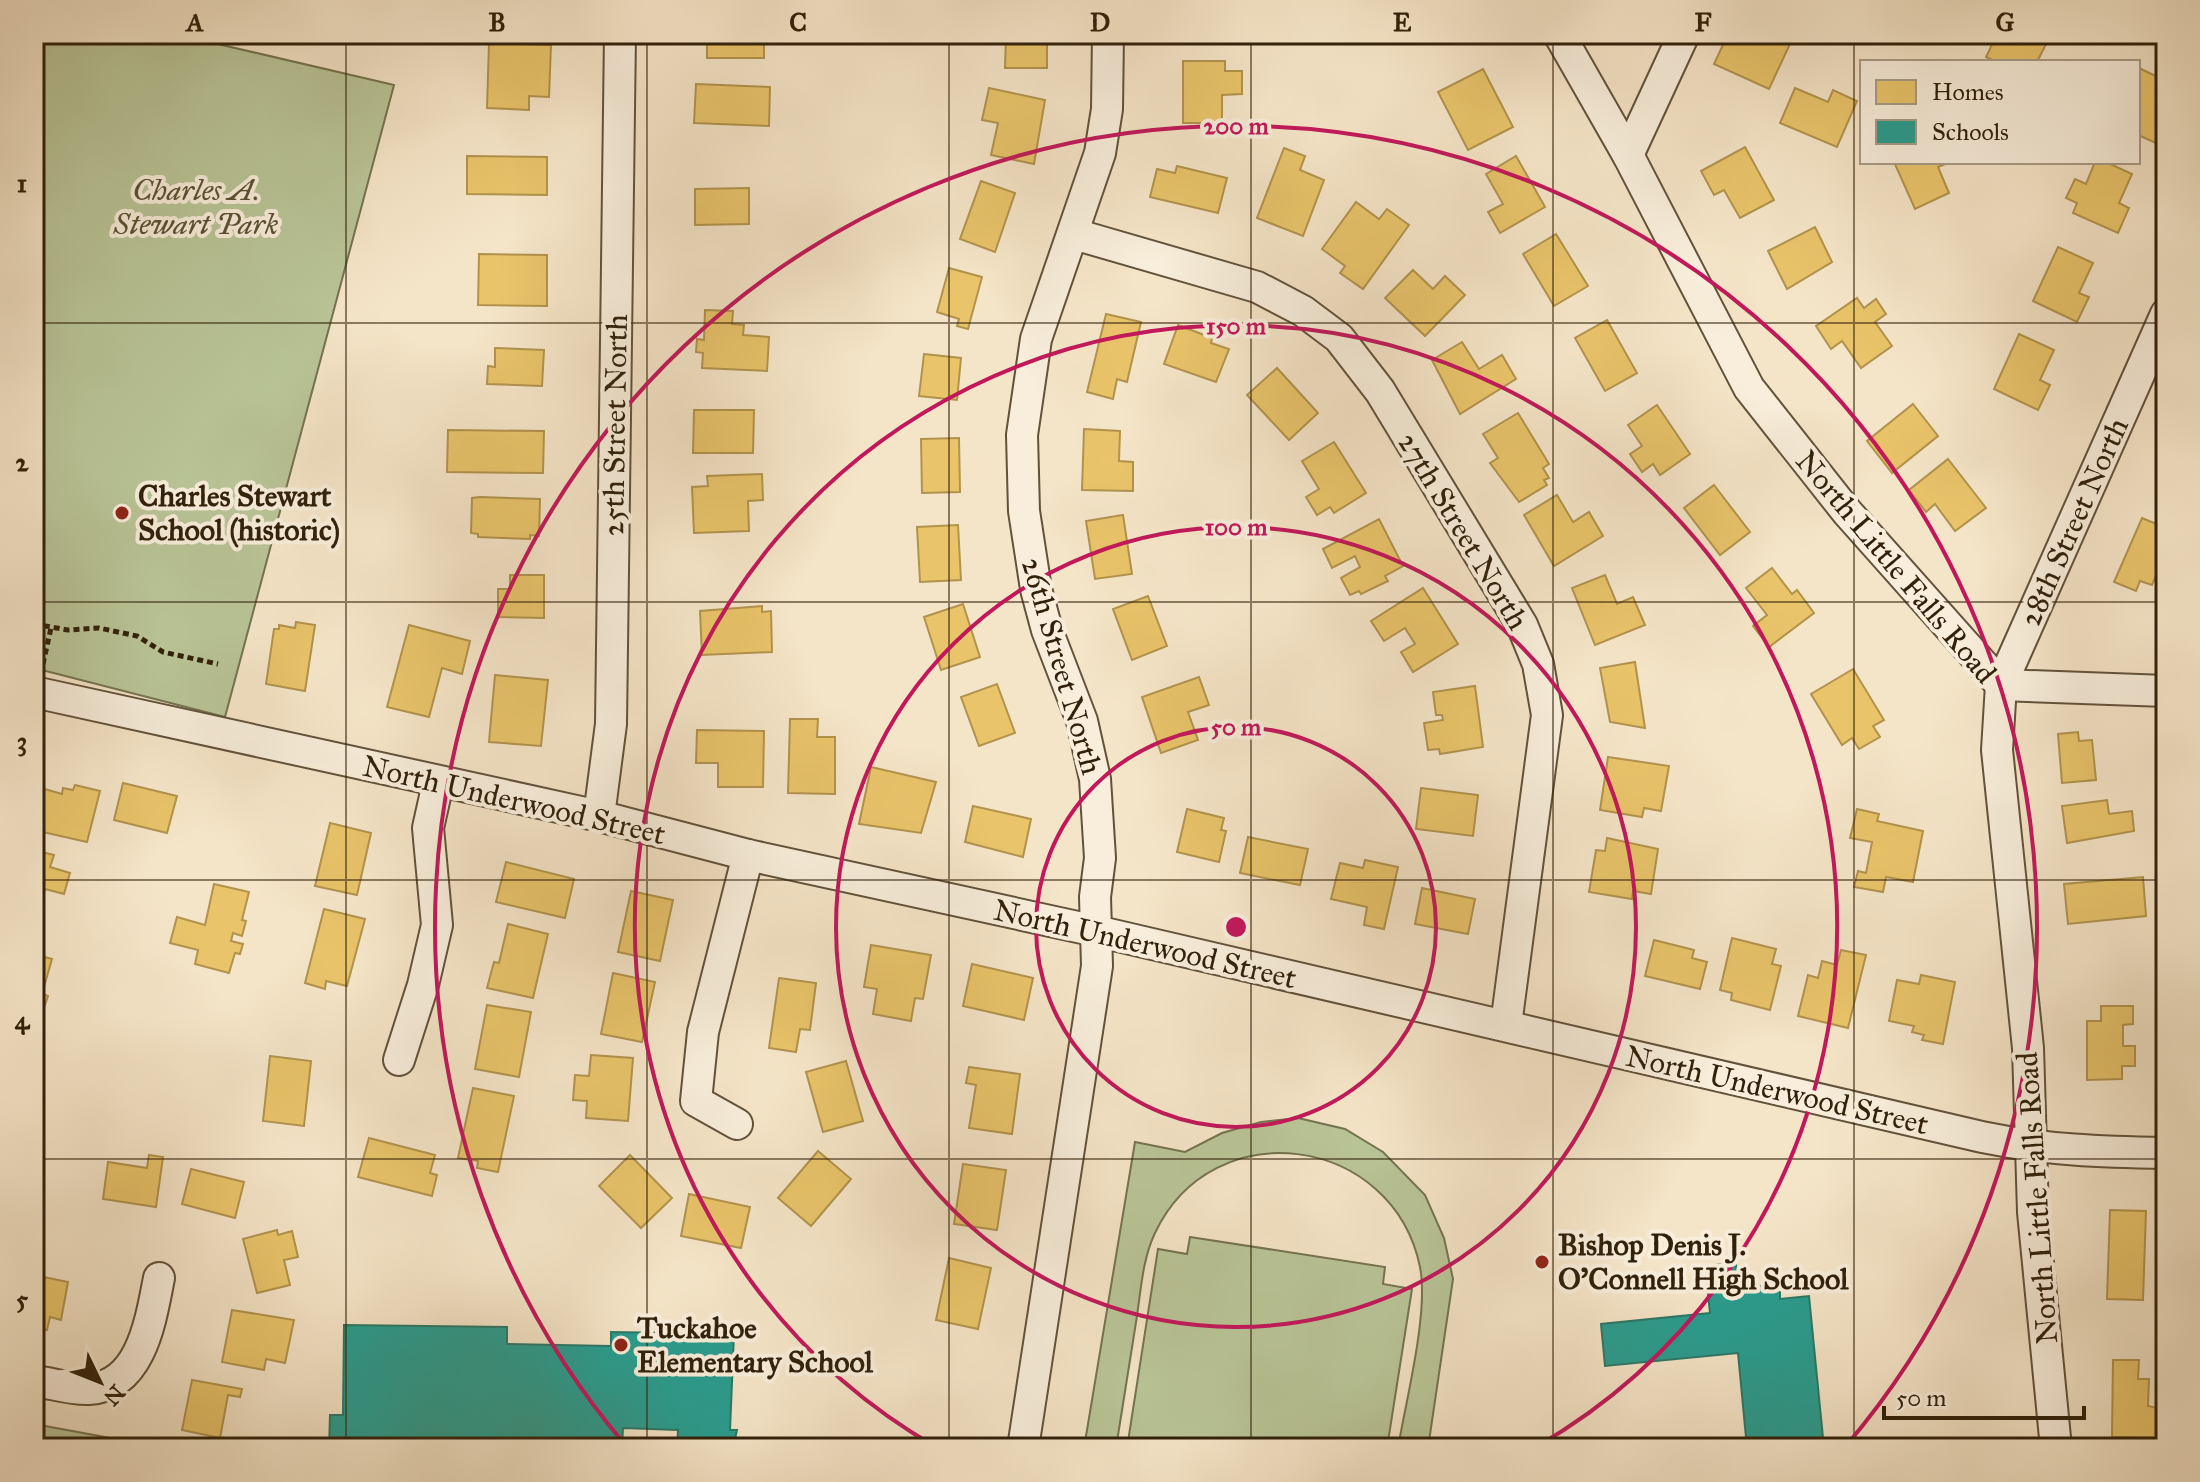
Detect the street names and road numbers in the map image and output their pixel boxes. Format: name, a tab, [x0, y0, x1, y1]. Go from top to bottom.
street label: 25th Street North	[595, 313, 635, 536]
street label: 28th Street North	[2012, 412, 2136, 632]
street label: 27th Street North	[1390, 426, 1536, 636]
street label: North Little Falls Road	[1788, 443, 2004, 691]
street label: 26th Street North	[1014, 554, 1110, 779]
street label: North Underwood Street	[359, 748, 669, 852]
street label: North Underwood Street	[990, 892, 1300, 996]
street label: North Underwood Street	[1622, 1038, 1932, 1142]
street label: North Little Falls Road	[2009, 1051, 2065, 1345]

